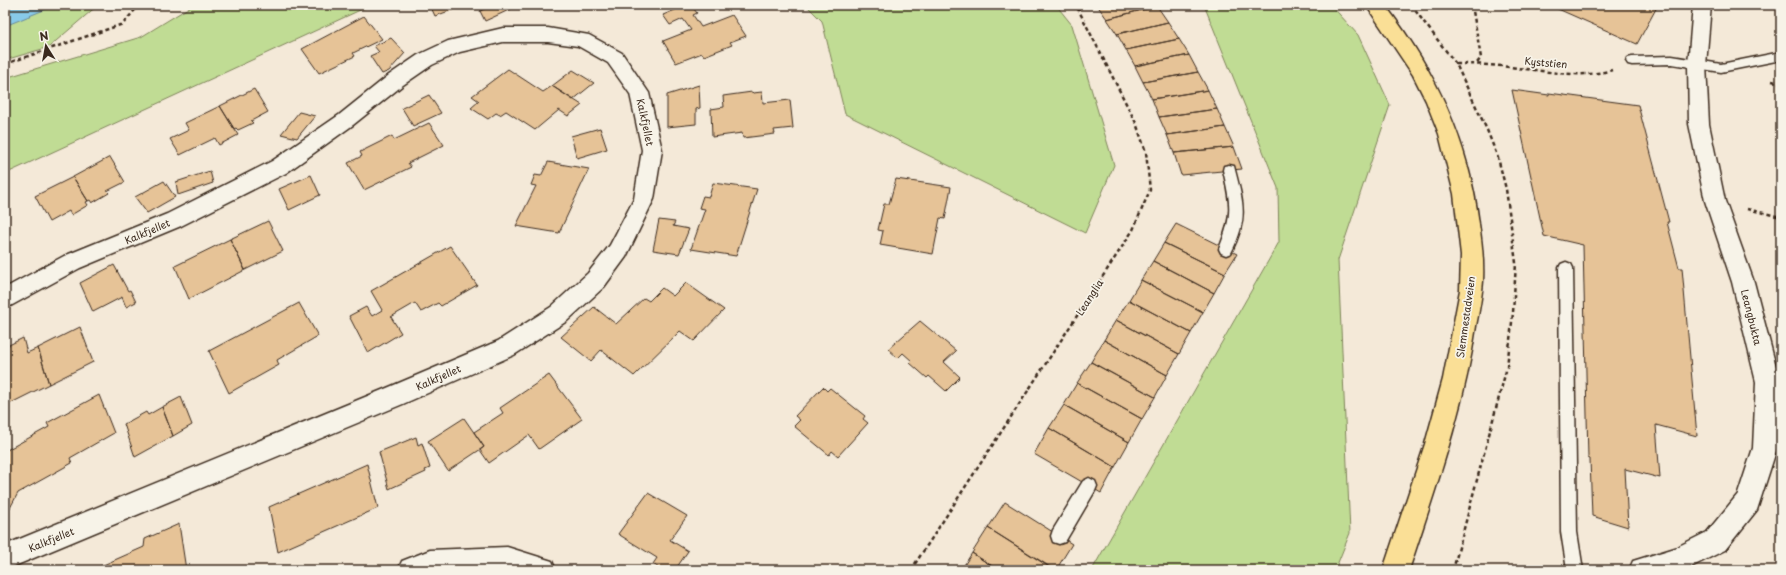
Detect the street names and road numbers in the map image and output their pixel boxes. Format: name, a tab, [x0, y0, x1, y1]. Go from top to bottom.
street label: Kyststien	[1524, 53, 1568, 71]
street label: Kalkfjellet	[634, 97, 658, 147]
street label: Kalkfjellet	[122, 215, 172, 247]
street label: Leanglia	[1072, 275, 1107, 318]
street label: Slemmestadveien	[1452, 275, 1478, 359]
street label: Leangbukta	[1738, 288, 1766, 347]
street label: Kalkfjellet	[413, 360, 463, 394]
street label: Kalkfjellet	[26, 523, 76, 555]

